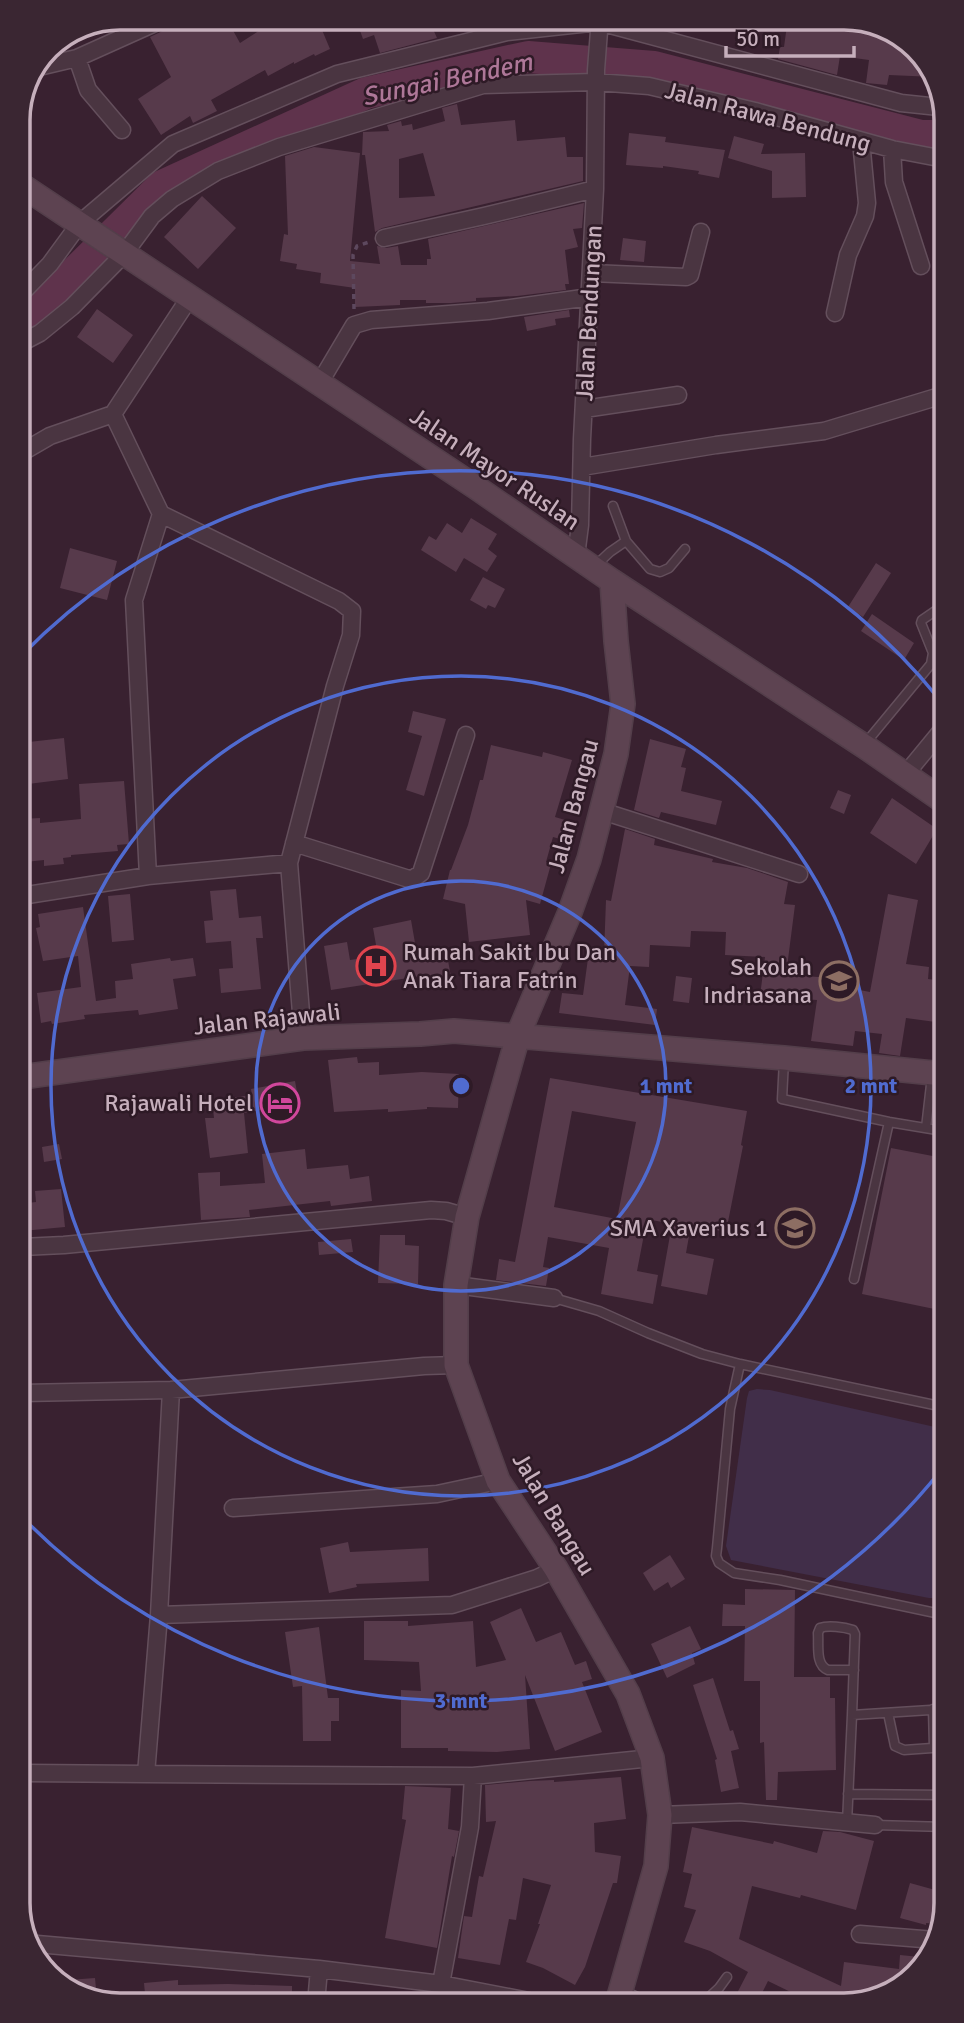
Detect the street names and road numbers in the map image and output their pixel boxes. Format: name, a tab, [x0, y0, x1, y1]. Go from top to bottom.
street label: Jalan Rawa Bendung	[662, 75, 874, 159]
street label: Jalan Bendungan	[569, 224, 609, 402]
street label: Jalan Mayor Ruslan	[404, 401, 586, 537]
street label: Jalan Bangau	[541, 736, 605, 876]
street label: Jalan Rajawali	[192, 996, 342, 1042]
street label: Jalan Bangau	[506, 1447, 602, 1581]

